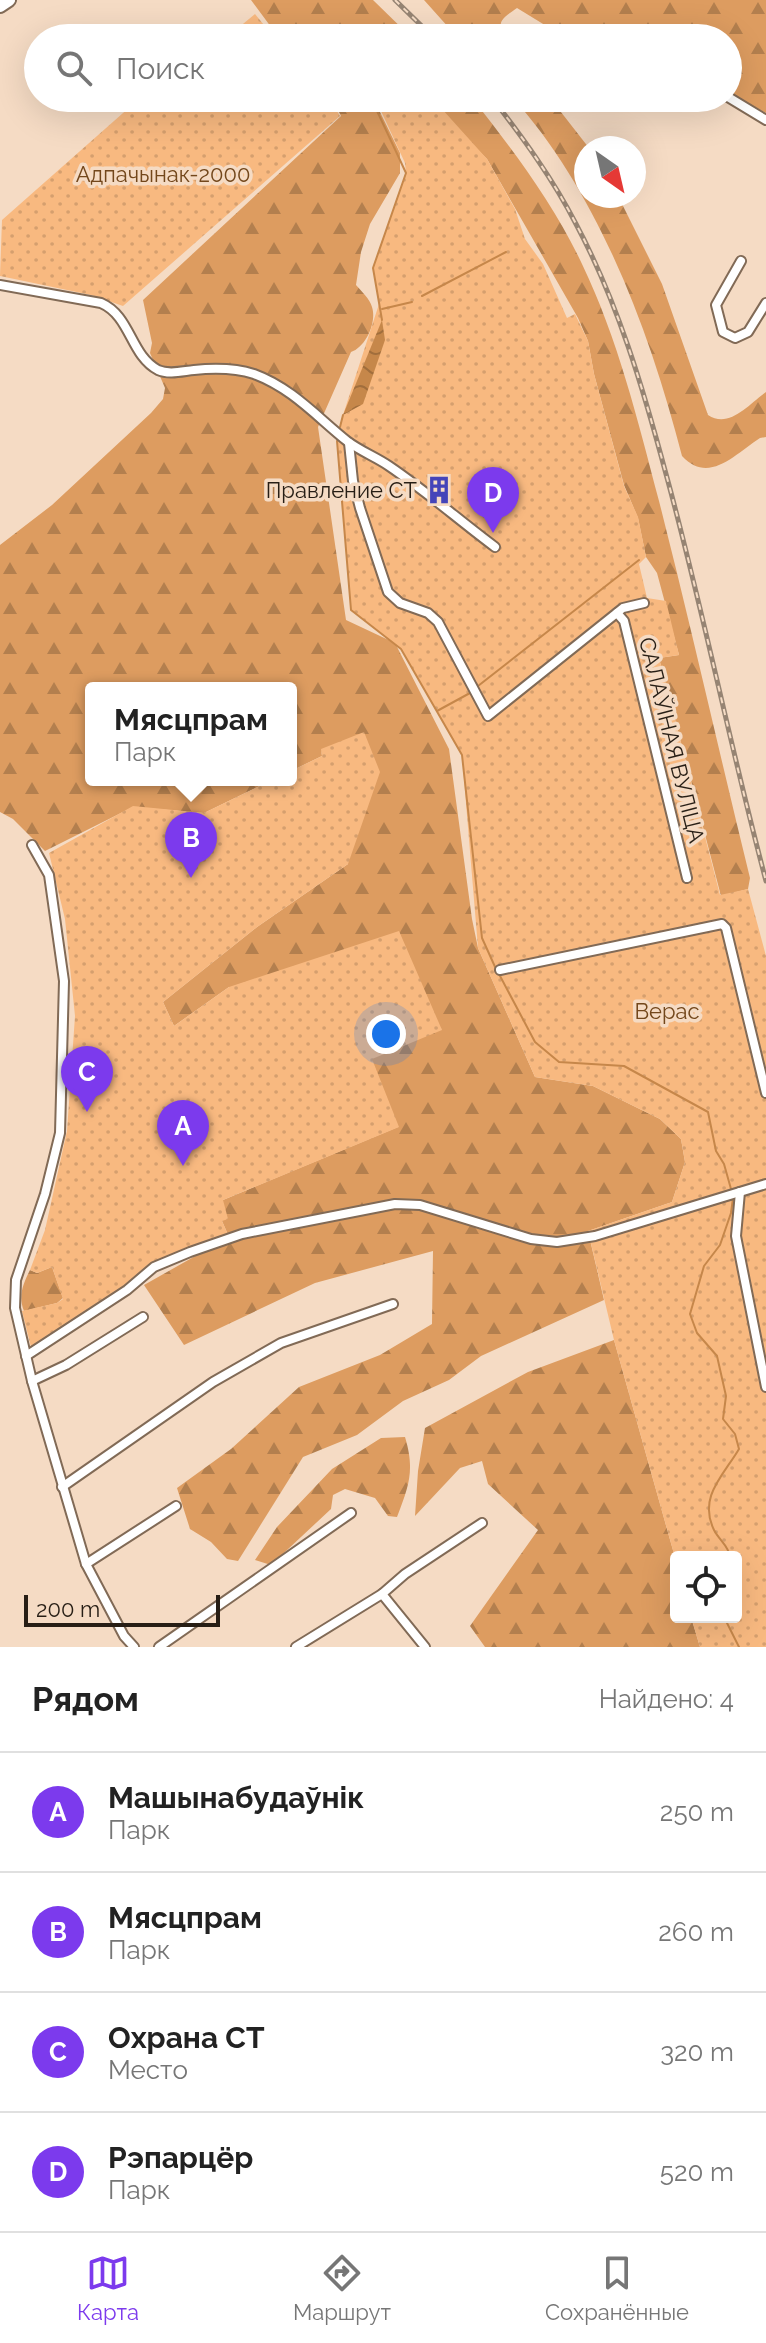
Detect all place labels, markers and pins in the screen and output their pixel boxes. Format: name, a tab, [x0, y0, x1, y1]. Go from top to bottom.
pin: D	[467, 467, 519, 533]
building icon: Правление СТ	[424, 475, 454, 505]
place label: Правление СТ	[266, 477, 418, 503]
pin: B	[165, 812, 217, 878]
pin: C	[61, 1046, 113, 1112]
pin: A	[157, 1100, 209, 1166]

